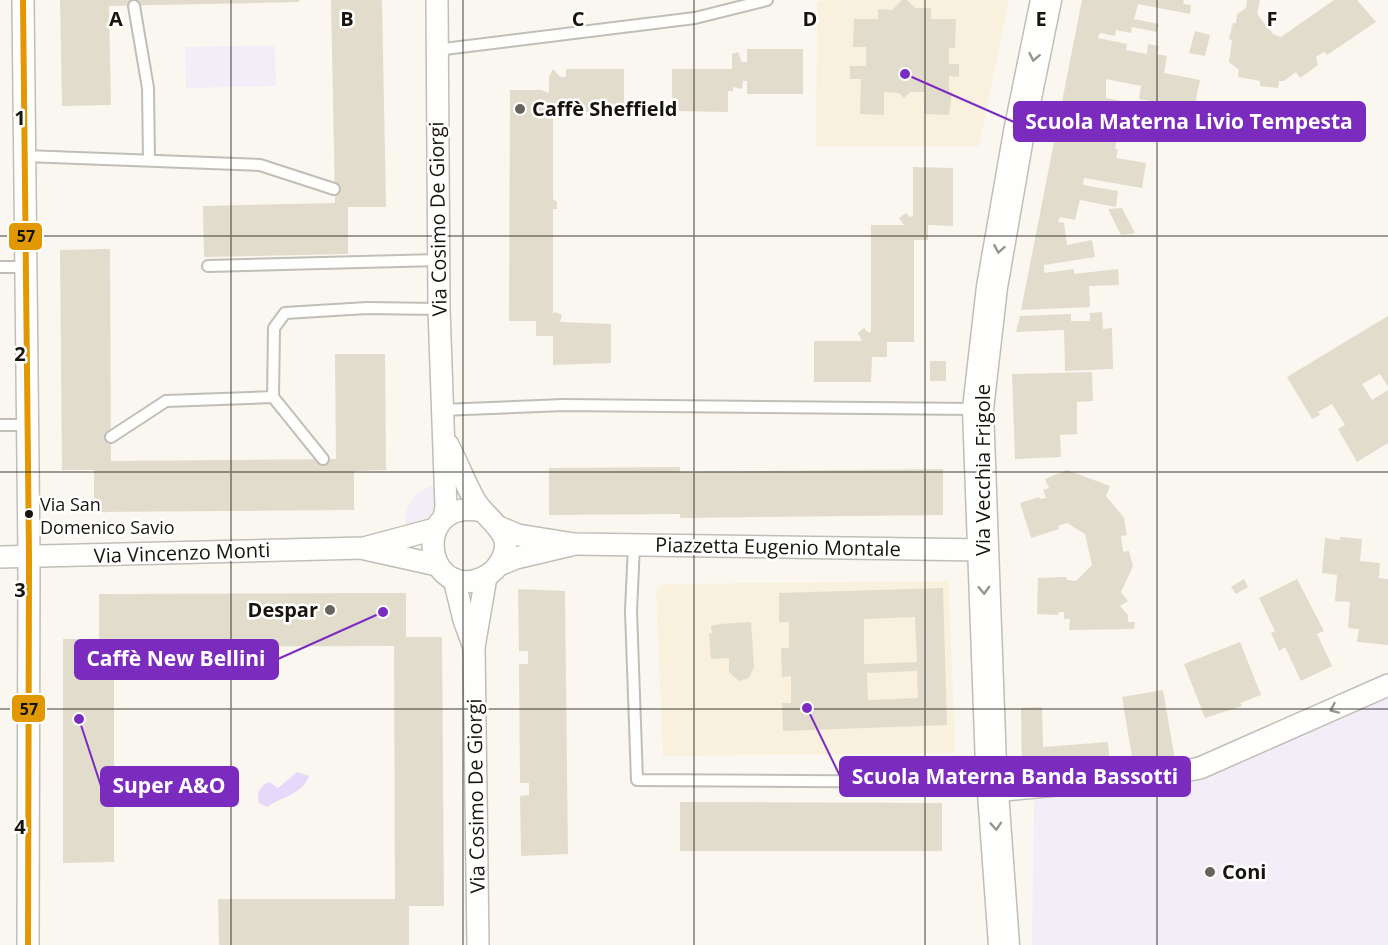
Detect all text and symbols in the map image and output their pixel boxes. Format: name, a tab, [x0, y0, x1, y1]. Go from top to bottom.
text: A	[109, 5, 123, 32]
text: B	[340, 5, 354, 32]
text: C	[572, 5, 585, 32]
text: D	[803, 5, 817, 32]
text: E	[1035, 5, 1047, 32]
text: F	[1267, 5, 1277, 32]
one-way arrow	[1029, 52, 1042, 62]
place label: Caffè Sheffield	[532, 95, 677, 122]
marker: Caffè Sheffield	[513, 102, 527, 116]
callout: Scuola Materna Livio Tempesta	[1014, 102, 1365, 141]
text: 1	[14, 104, 26, 131]
text: Scuola Materna Livio Tempesta	[1025, 107, 1353, 135]
street label: Via Cosimo De Giorgi	[422, 121, 453, 317]
line badge: 57	[8, 222, 43, 251]
text: 57	[17, 225, 35, 247]
one-way arrow	[993, 244, 1005, 254]
text: 2	[14, 340, 26, 367]
street label: Via Vecchia Frigole	[969, 384, 996, 556]
place label: Via San Domenico Savio	[40, 492, 175, 539]
marker: Via San Domenico Savio	[23, 508, 35, 520]
street label: Piazzetta Eugenio Montale	[655, 531, 901, 562]
street label: Via Vincenzo Monti	[93, 536, 271, 569]
text: 3	[14, 576, 26, 603]
one-way arrow	[977, 585, 990, 594]
place label: Despar	[248, 596, 318, 623]
marker: Despar	[323, 603, 337, 617]
callout: Caffè New Bellini	[75, 640, 278, 679]
text: Caffè New Bellini	[86, 644, 266, 672]
line badge: 57	[11, 694, 46, 723]
text: 57	[20, 698, 38, 720]
street label: Via Cosimo De Giorgi	[460, 698, 491, 894]
one-way arrow	[1330, 702, 1341, 714]
callout: Scuola Materna Banda Bassotti	[840, 757, 1190, 796]
text: Scuola Materna Banda Bassotti	[852, 762, 1178, 790]
callout: Super A&O	[101, 767, 238, 806]
text: Super A&O	[112, 771, 226, 799]
text: 4	[14, 813, 26, 840]
one-way arrow	[990, 822, 1003, 831]
place label: Coni	[1222, 858, 1266, 885]
marker: Coni	[1203, 865, 1217, 879]

